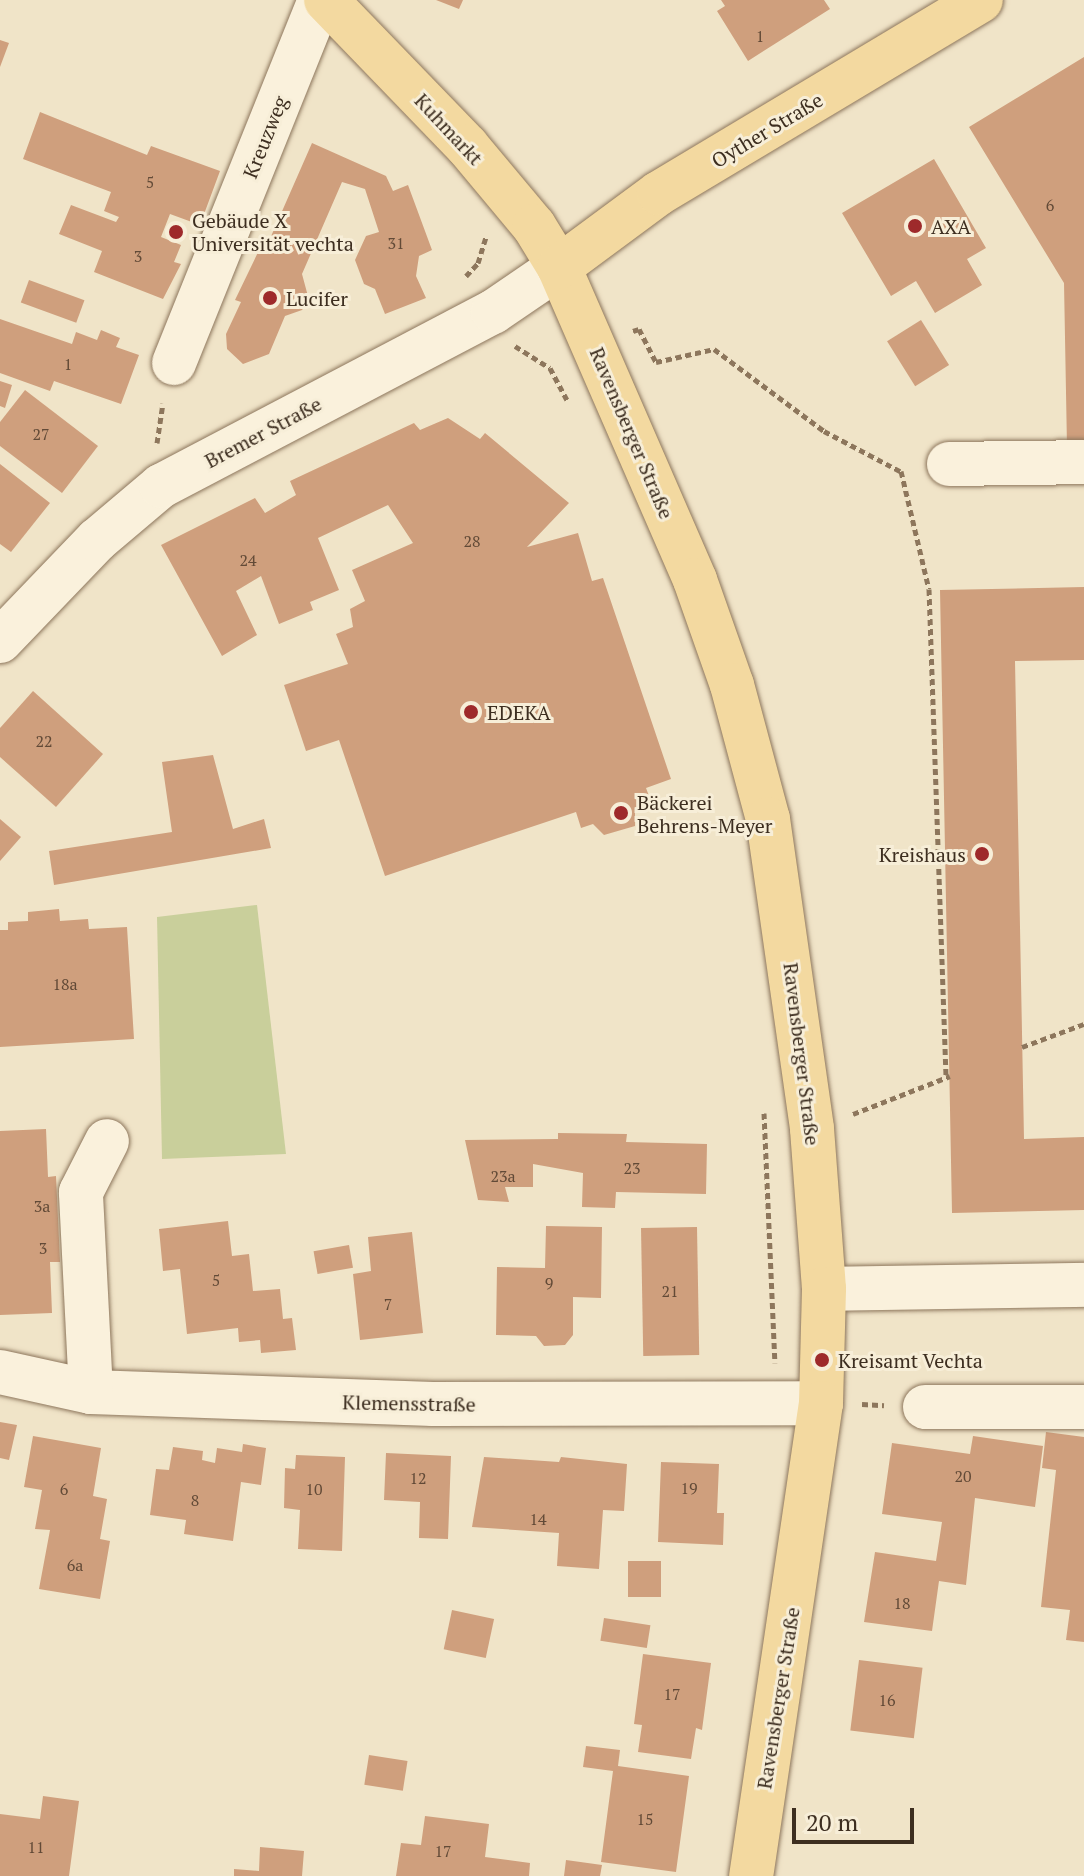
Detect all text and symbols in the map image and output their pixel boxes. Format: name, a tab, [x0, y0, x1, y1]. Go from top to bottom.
house number: 1	[756, 26, 764, 46]
street label: Oyther Straße	[707, 87, 827, 173]
street label: Kuhmarkt	[410, 88, 488, 170]
street label: Kreuzweg	[238, 92, 292, 182]
house number: 5	[146, 172, 154, 192]
house number: 6	[1046, 195, 1054, 215]
place label: Gebäude X Universität vechta	[192, 208, 354, 255]
place label: AXA	[931, 214, 971, 238]
marker: AXA	[906, 217, 924, 235]
marker: Gebäude X Universität vechta	[167, 223, 185, 241]
house number: 31	[387, 233, 405, 253]
house number: 3	[134, 246, 142, 266]
place label: Lucifer	[286, 286, 348, 310]
marker: Lucifer	[261, 289, 279, 307]
street label: Ravensberger Straße	[585, 344, 679, 522]
house number: 1	[64, 354, 72, 374]
street label: Bremer Straße	[201, 391, 325, 473]
house number: 27	[32, 424, 50, 444]
house number: 28	[463, 531, 481, 551]
house number: 24	[239, 550, 257, 570]
place label: EDEKA	[487, 700, 551, 724]
marker: EDEKA	[462, 703, 480, 721]
house number: 22	[35, 731, 53, 751]
place label: Bäckerei Behrens-Meyer	[637, 790, 772, 837]
marker: Bäckerei Behrens-Meyer	[612, 804, 630, 822]
place label: Kreishaus	[879, 842, 966, 866]
marker: Kreishaus	[973, 845, 991, 863]
street label: Ravensberger Straße	[779, 961, 825, 1147]
house number: 18a	[52, 974, 78, 994]
house number: 23	[623, 1158, 641, 1178]
house number: 23a	[490, 1166, 516, 1186]
house number: 3a	[34, 1196, 50, 1216]
house number: 3	[39, 1238, 47, 1258]
house number: 5	[212, 1270, 220, 1290]
house number: 9	[545, 1273, 553, 1293]
house number: 21	[661, 1281, 679, 1301]
house number: 7	[384, 1294, 392, 1314]
place label: Kreisamt Vechta	[838, 1348, 983, 1372]
marker: Kreisamt Vechta	[813, 1351, 831, 1369]
street label: Klemensstraße	[342, 1390, 476, 1416]
house number: 20	[954, 1466, 972, 1486]
house number: 12	[409, 1468, 427, 1488]
house number: 19	[680, 1478, 698, 1498]
house number: 6	[60, 1479, 68, 1499]
house number: 10	[305, 1479, 323, 1499]
house number: 8	[191, 1490, 199, 1510]
house number: 14	[529, 1509, 547, 1529]
house number: 6a	[67, 1555, 83, 1575]
house number: 18	[893, 1593, 911, 1613]
street label: Ravensberger Straße	[752, 1605, 804, 1791]
house number: 17	[663, 1684, 681, 1704]
house number: 16	[878, 1690, 896, 1710]
scale bar	[796, 1792, 918, 1842]
text: 20 m	[806, 1806, 858, 1838]
house number: 15	[636, 1809, 654, 1829]
house number: 11	[27, 1837, 45, 1857]
house number: 17	[434, 1841, 452, 1861]

